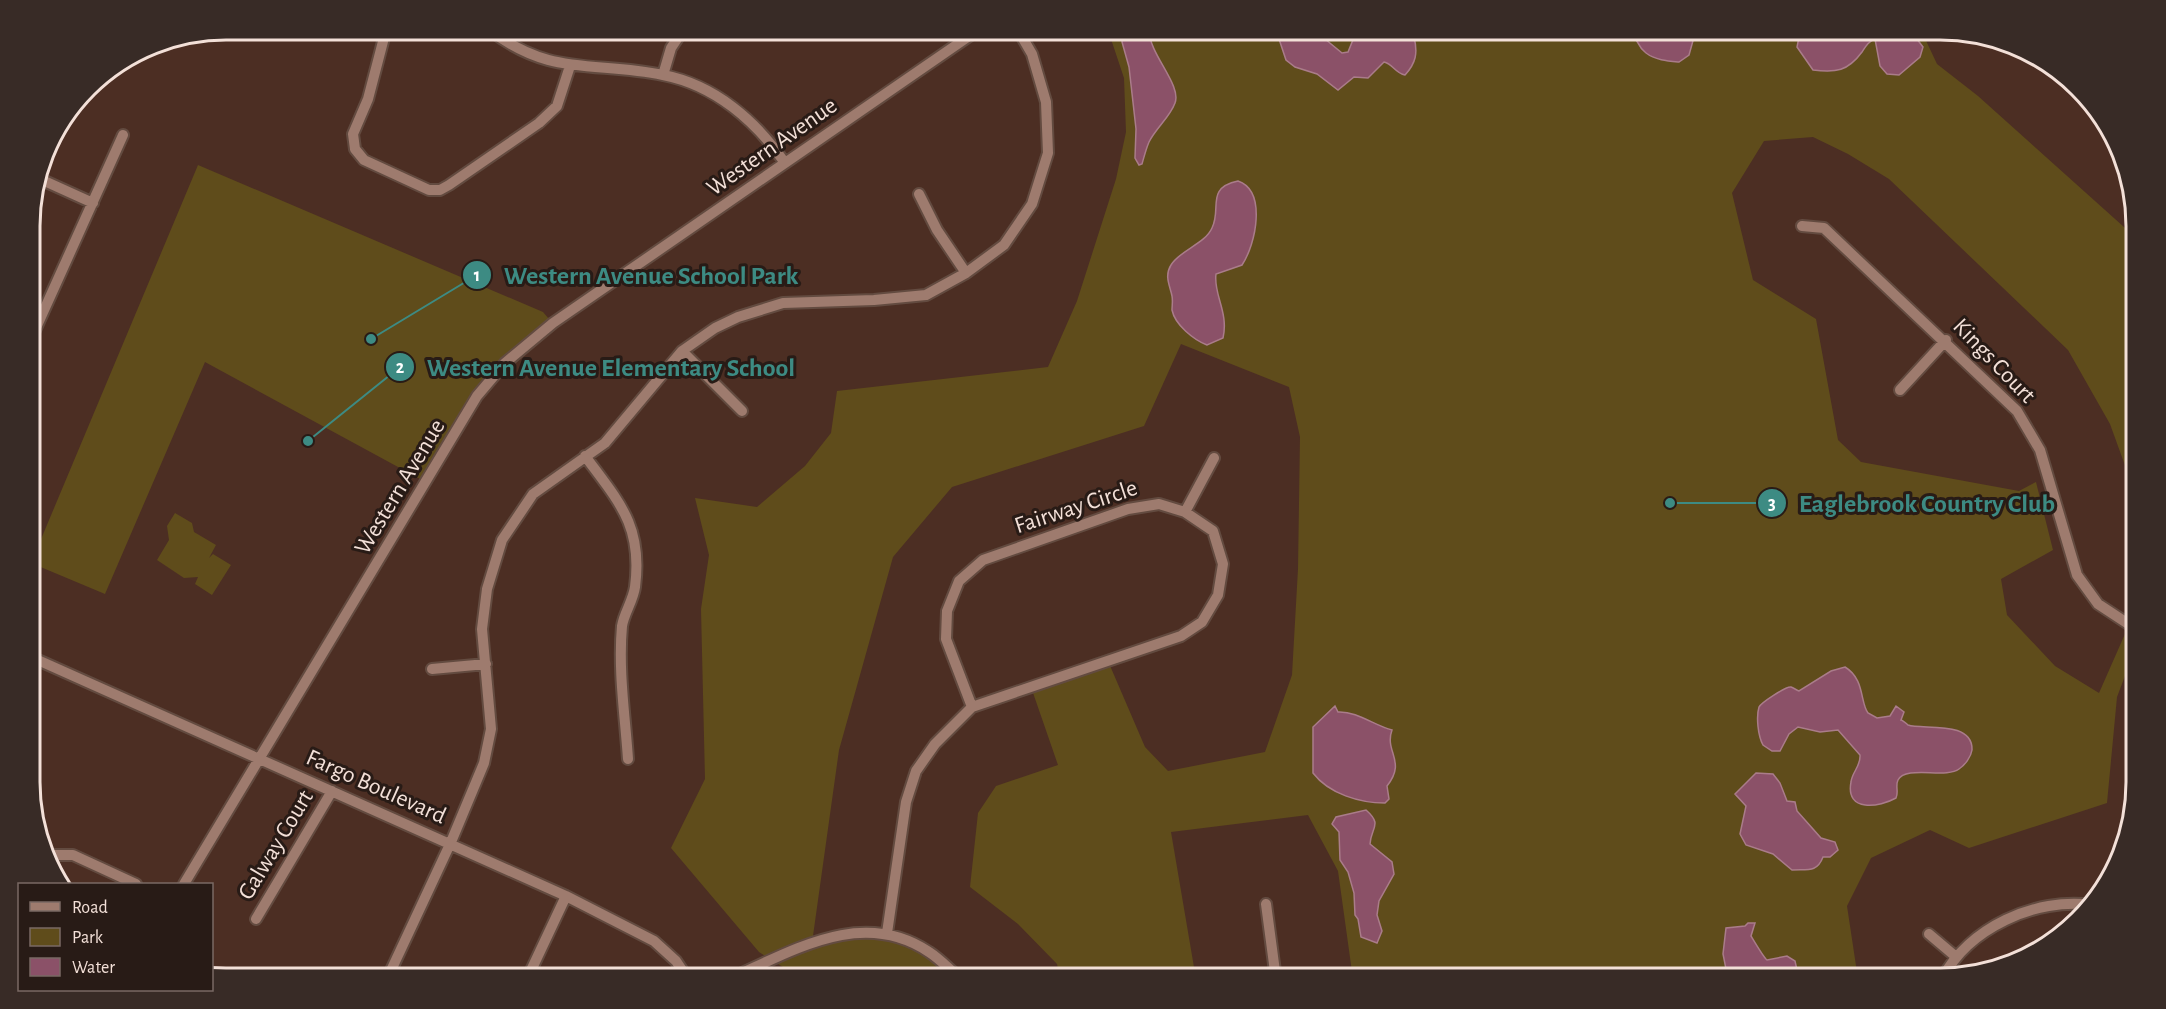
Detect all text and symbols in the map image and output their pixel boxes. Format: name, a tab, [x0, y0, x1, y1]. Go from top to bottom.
street label: Western Avenue	[703, 93, 841, 201]
callout: Western Avenue School Park	[462, 253, 810, 297]
text: Western Avenue School Park	[504, 263, 798, 289]
text: 1	[474, 267, 480, 285]
street label: Kings Court	[1948, 314, 2040, 408]
callout: Western Avenue Elementary School	[385, 345, 808, 389]
text: Western Avenue Elementary School	[427, 355, 795, 381]
text: 2	[396, 359, 405, 377]
street label: Western Avenue	[350, 415, 450, 559]
street label: Fairway Circle	[1012, 476, 1140, 538]
callout: Eaglebrook Country Club	[1757, 481, 2067, 525]
text: Eaglebrook Country Club	[1799, 491, 2055, 517]
text: 3	[1768, 495, 1776, 513]
street label: Fargo Boulevard	[303, 745, 449, 829]
street label: Galway Court	[234, 786, 318, 904]
legend	[18, 883, 213, 991]
text: Road	[72, 899, 108, 917]
text: Park	[72, 929, 104, 947]
text: Water	[72, 959, 115, 977]

